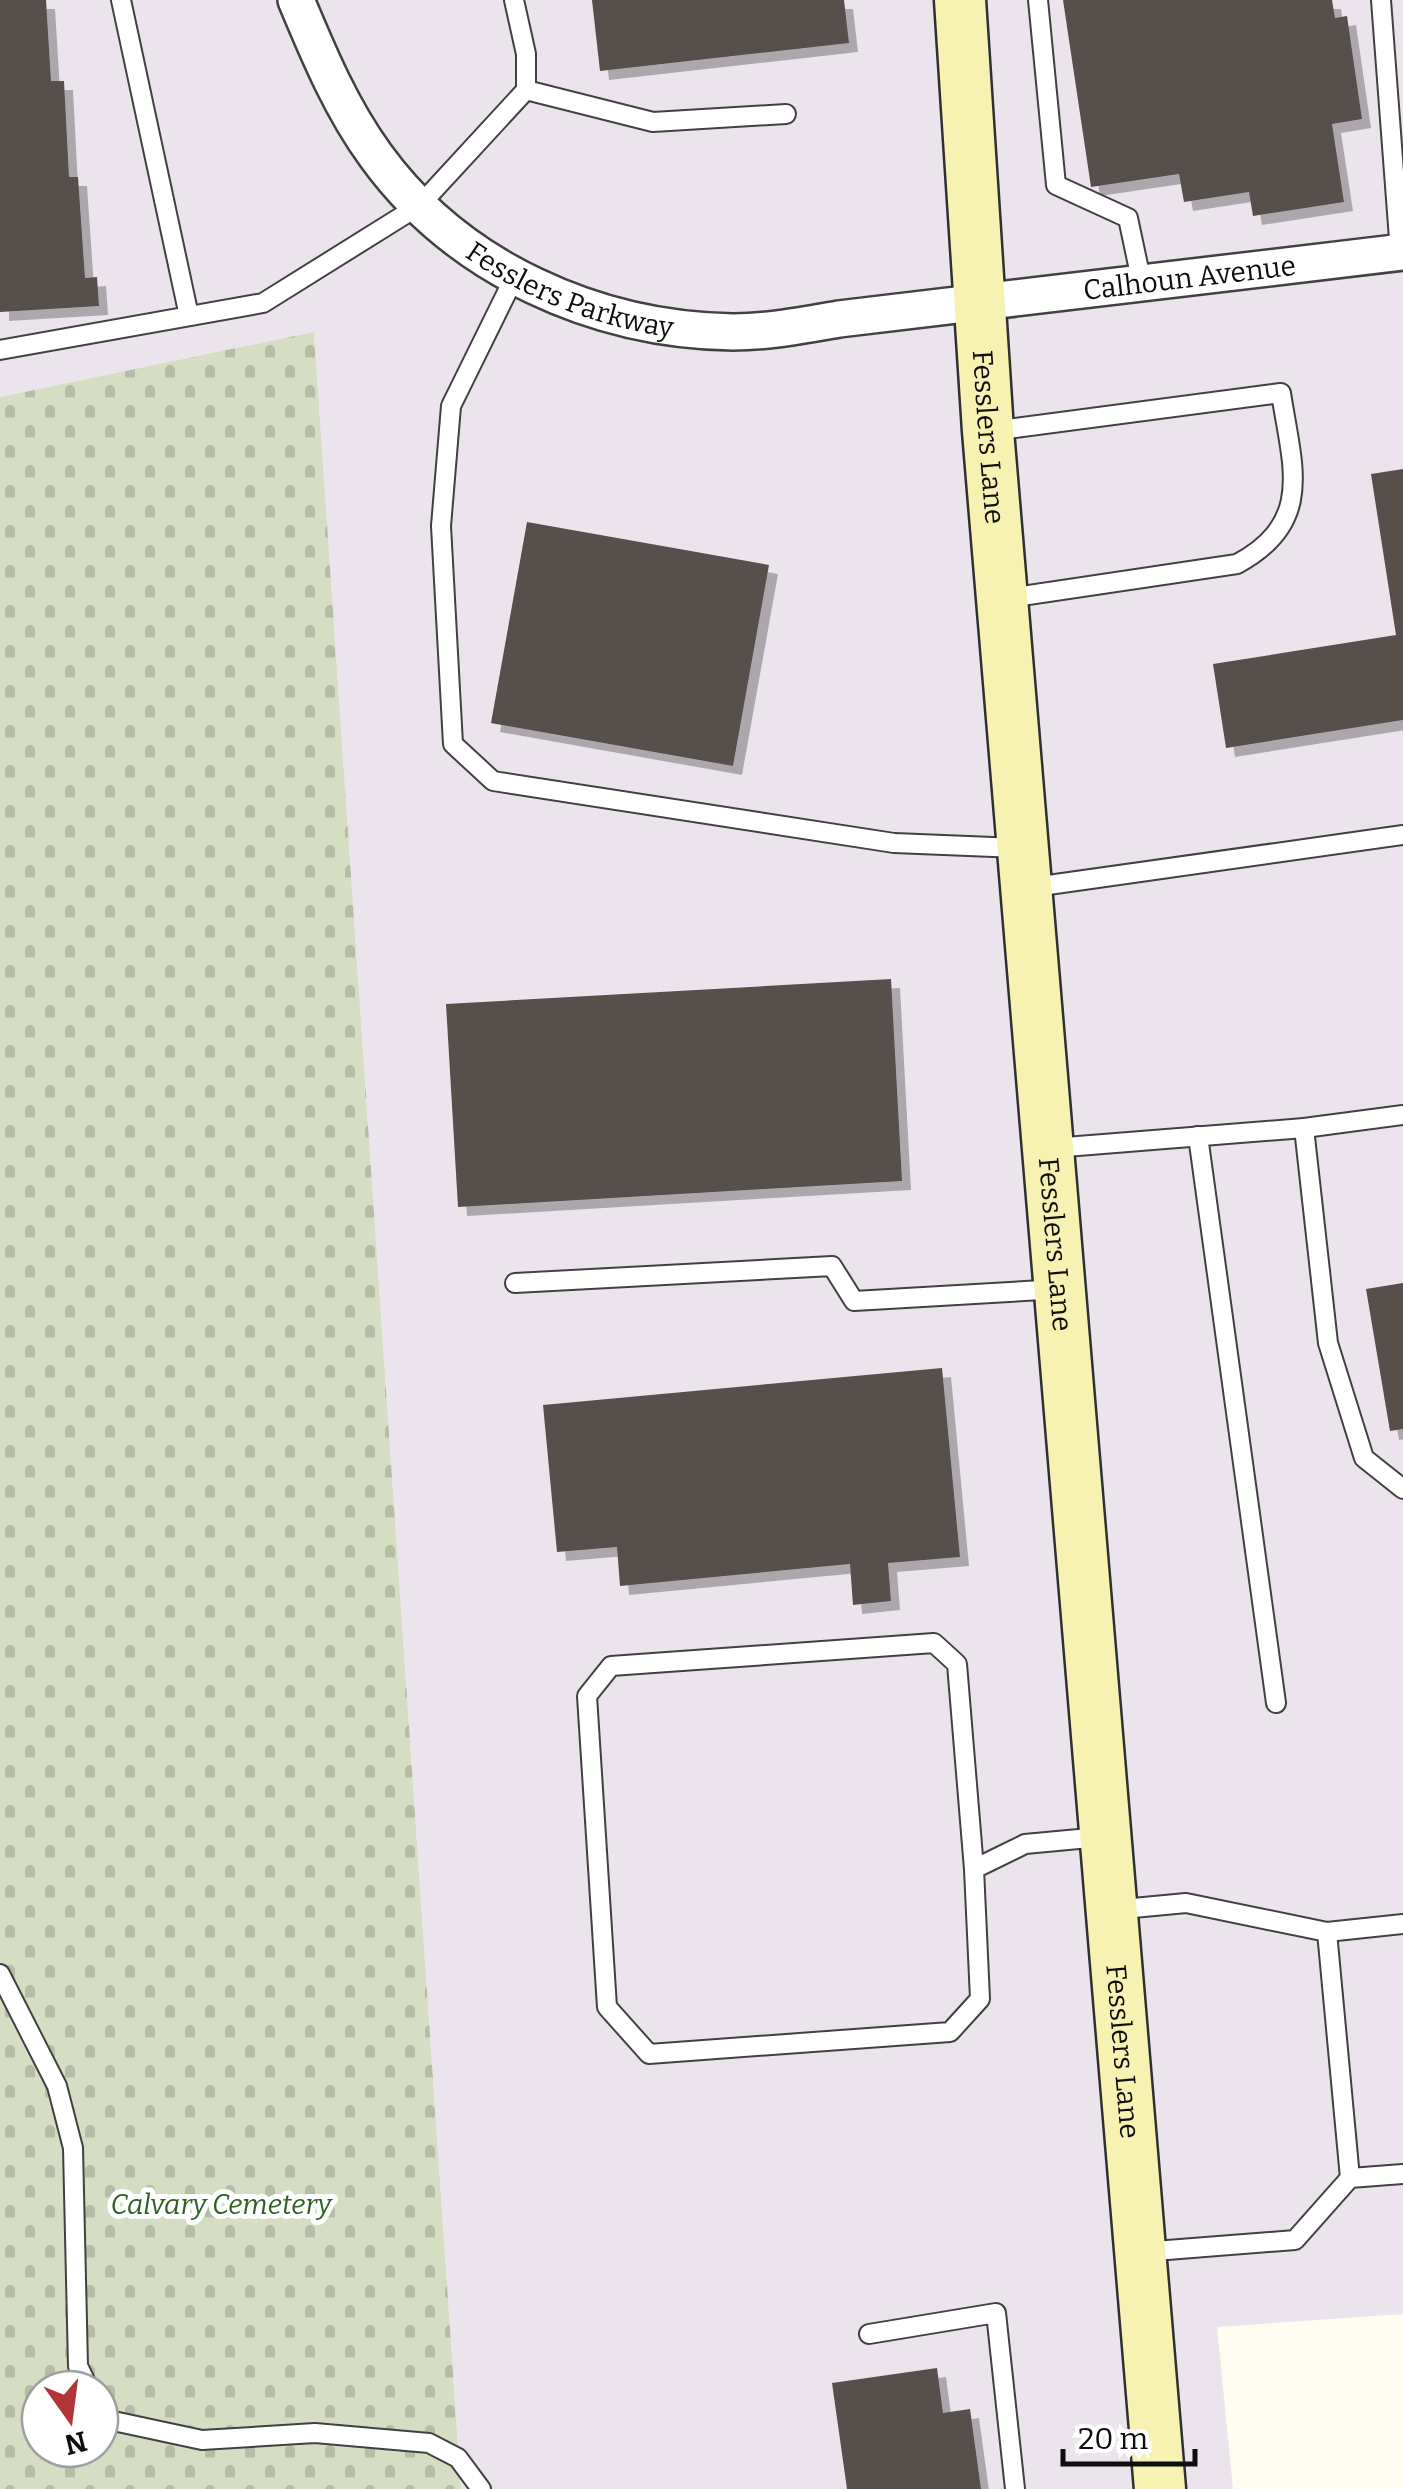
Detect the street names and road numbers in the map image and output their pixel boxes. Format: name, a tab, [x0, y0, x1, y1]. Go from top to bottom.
street label: Fesslers Parkway	[460, 235, 676, 344]
street label: Calhoun Avenue	[1082, 249, 1298, 307]
street label: Fesslers Lane	[966, 349, 1012, 525]
street label: Fesslers Lane	[1032, 1156, 1079, 1333]
street label: Fesslers Lane	[1099, 1963, 1147, 2140]

